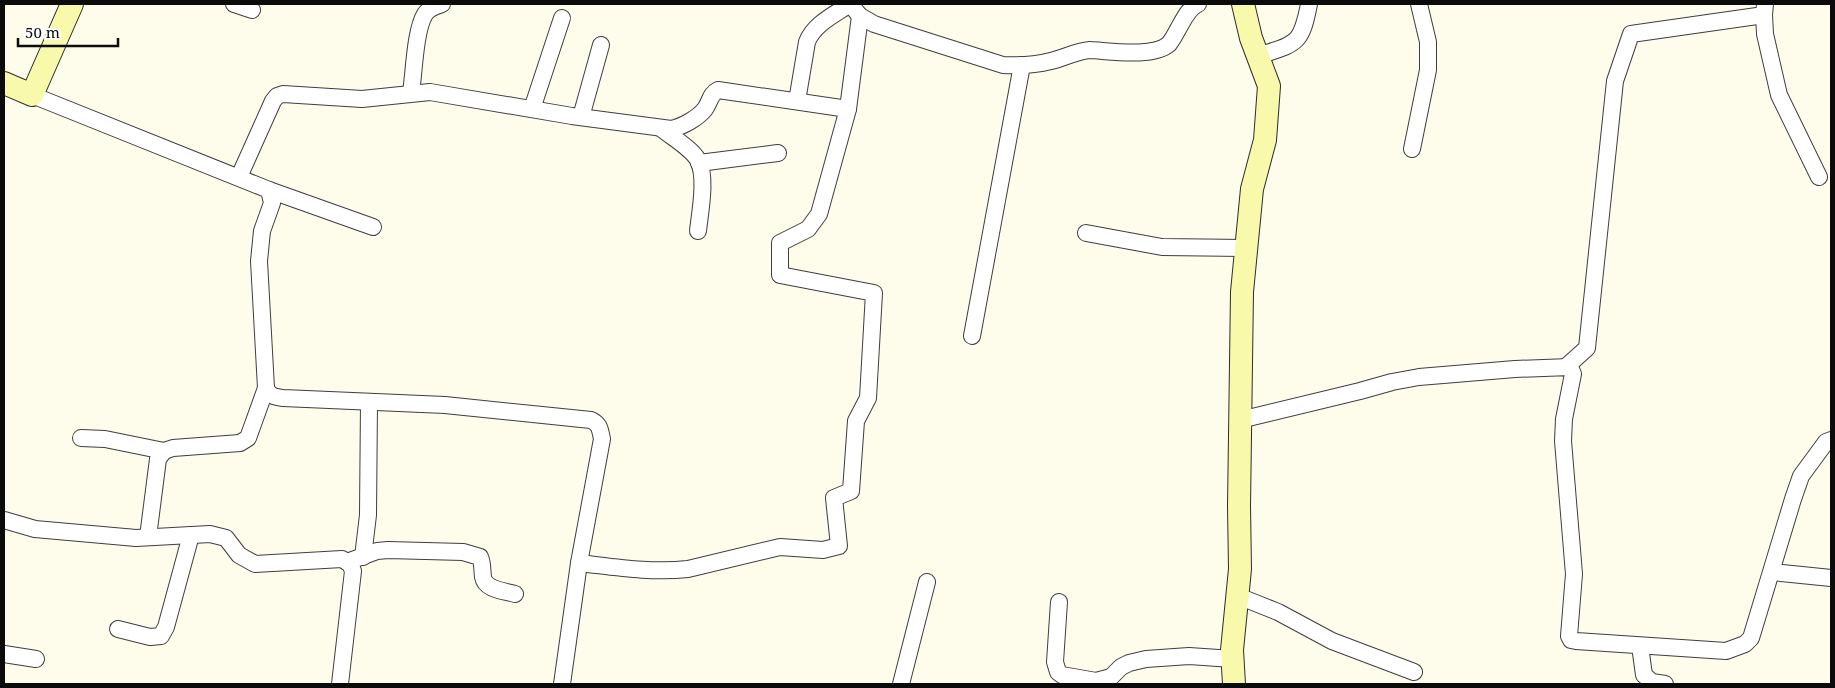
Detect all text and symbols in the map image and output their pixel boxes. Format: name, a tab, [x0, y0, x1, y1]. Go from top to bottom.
scale bar	[18, 15, 118, 47]
text: 50 m	[25, 22, 60, 42]

